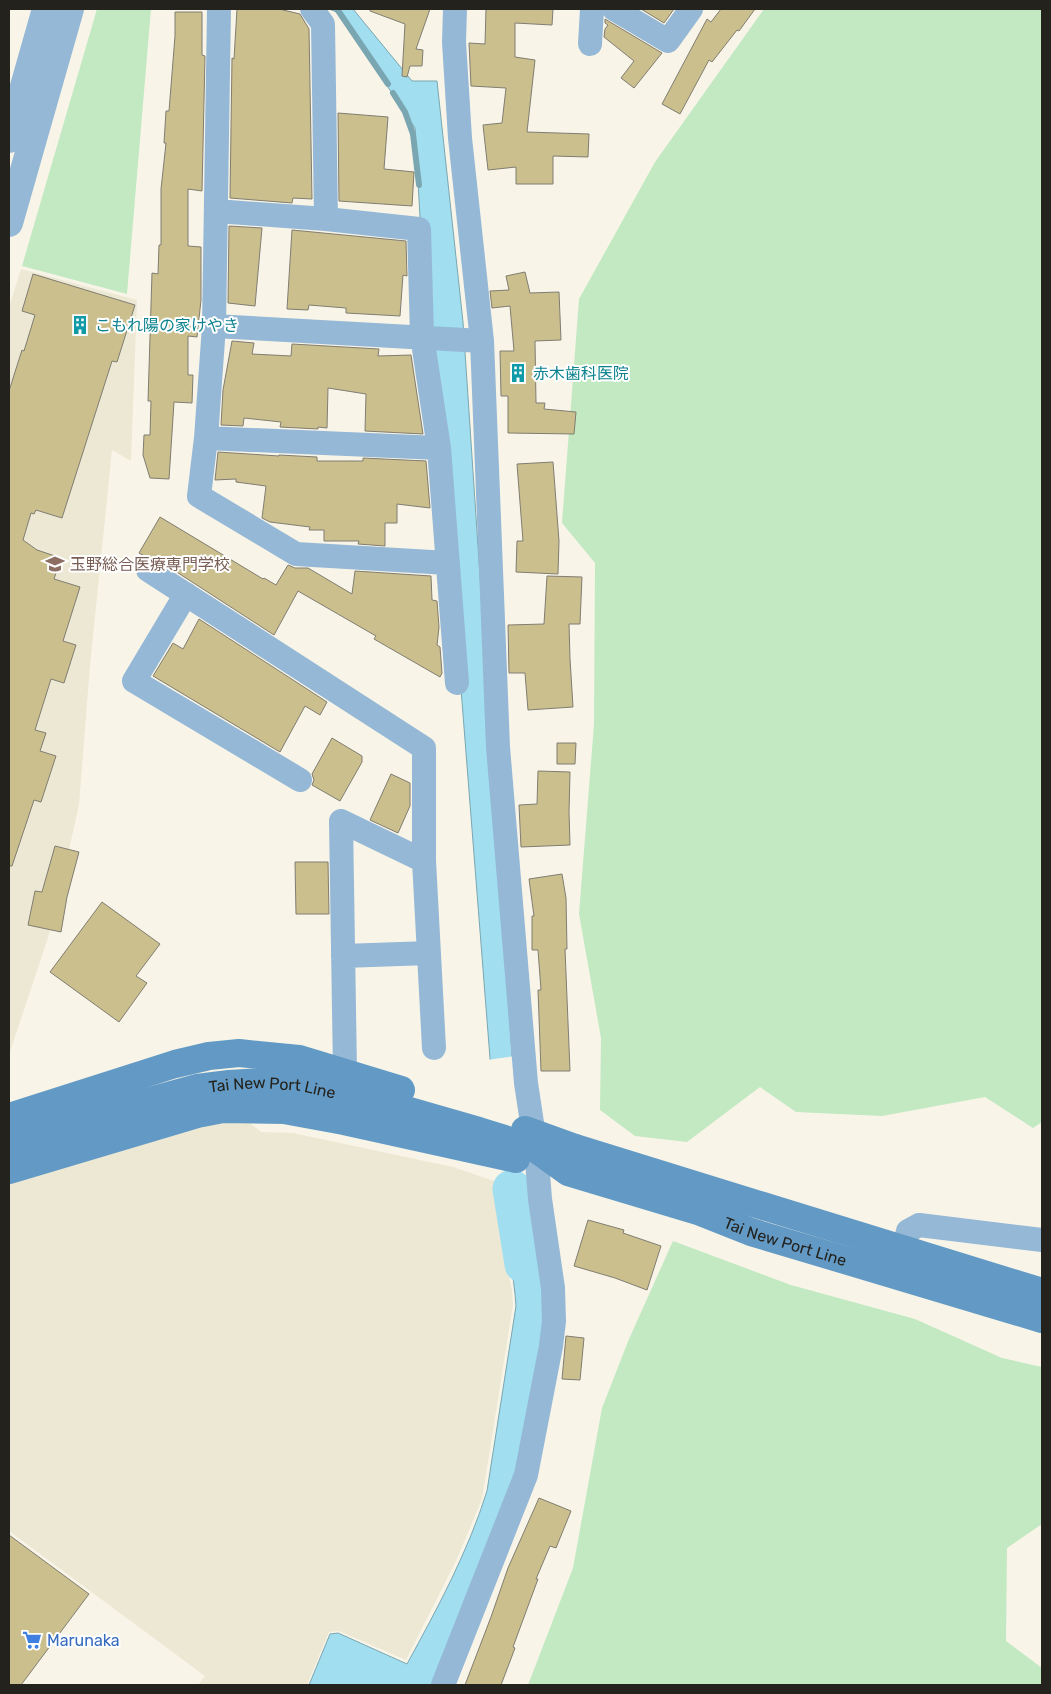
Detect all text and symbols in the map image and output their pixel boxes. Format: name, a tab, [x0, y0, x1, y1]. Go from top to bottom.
building icon: こもれ陽の家けやき	[69, 314, 91, 336]
place label: こもれ陽の家けやき	[95, 316, 239, 335]
building icon: 赤木歯科医院	[507, 362, 529, 384]
place label: 赤木歯科医院	[533, 364, 629, 383]
school or university icon: 玉野総合医療専門学校	[44, 553, 66, 575]
place label: 玉野総合医療専門学校	[70, 555, 230, 574]
street label: Tai New Port Line	[208, 1073, 337, 1103]
street label: Tai New Port Line	[721, 1213, 849, 1270]
supermarket icon: Marunaka	[21, 1629, 43, 1651]
place label: Marunaka	[47, 1631, 120, 1650]

